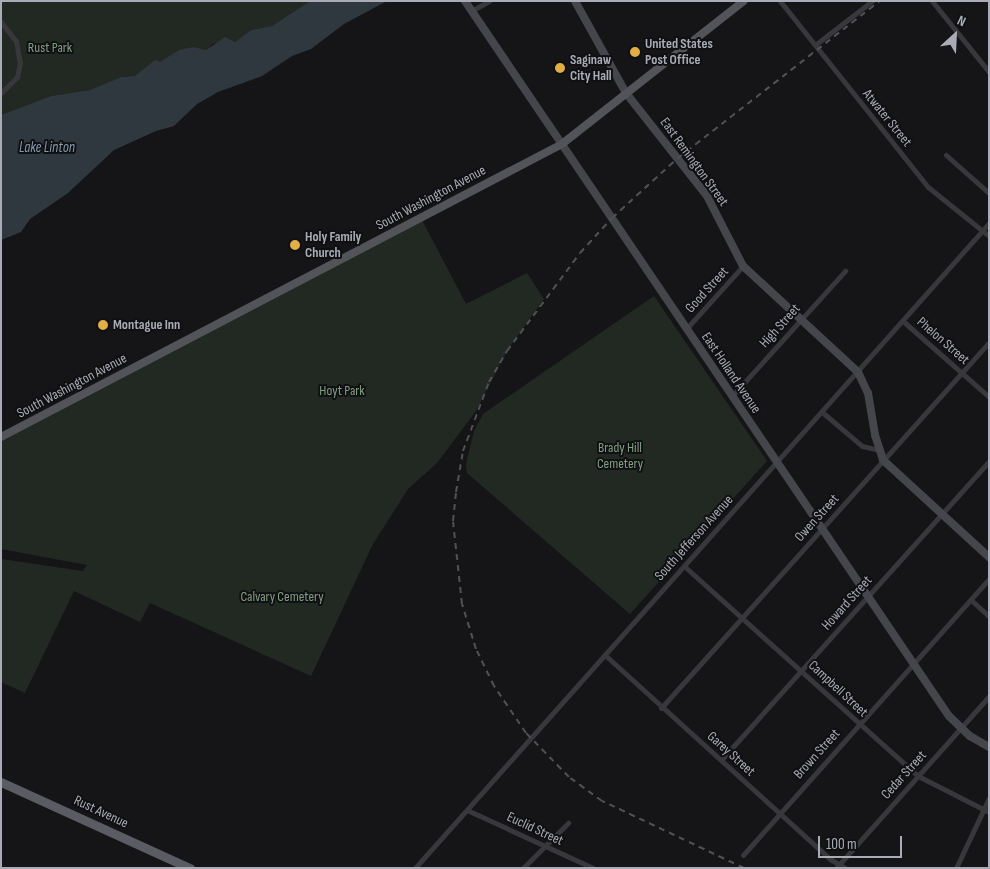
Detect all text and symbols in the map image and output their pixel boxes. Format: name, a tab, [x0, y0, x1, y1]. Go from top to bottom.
north arrow	[930, 10, 980, 60]
text: N	[955, 12, 969, 30]
place label: United States Post Office	[645, 36, 713, 68]
park label: Rust Park	[28, 40, 72, 56]
marker: United States Post Office	[629, 46, 641, 58]
place label: Saginaw City Hall	[570, 52, 612, 84]
marker: Saginaw City Hall	[554, 62, 566, 74]
street label: Atwater Street	[859, 86, 915, 150]
street label: East Remington Street	[656, 114, 732, 210]
water label: Lake Linton	[19, 139, 75, 157]
street label: South Washington Avenue	[373, 162, 489, 234]
place label: Holy Family Church	[305, 229, 361, 262]
marker: Holy Family Church	[289, 239, 301, 251]
street label: Good Street	[682, 263, 732, 317]
street label: High Street	[756, 301, 804, 351]
street label: Phelon Street	[913, 314, 973, 368]
place label: Montague Inn	[113, 317, 180, 333]
marker: Montague Inn	[97, 319, 109, 331]
street label: East Holland Avenue	[698, 329, 764, 417]
street label: South Washington Avenue	[14, 350, 130, 422]
park label: Hoyt Park	[319, 383, 365, 399]
park label: Brady Hill Cemetery	[597, 440, 643, 472]
street label: Owen Street	[791, 491, 843, 545]
street label: South Jefferson Avenue	[651, 492, 737, 584]
street label: Howard Street	[818, 572, 876, 634]
park label: Calvary Cemetery	[240, 589, 324, 605]
street label: Campbell Street	[805, 657, 871, 721]
street label: Brown Street	[790, 726, 844, 782]
street label: Garey Street	[704, 728, 758, 780]
street label: Cedar Street	[878, 747, 930, 803]
street label: Rust Avenue	[71, 792, 131, 832]
street label: Euclid Street	[504, 809, 566, 849]
scale bar	[820, 826, 904, 858]
text: 100 m	[826, 835, 857, 854]

